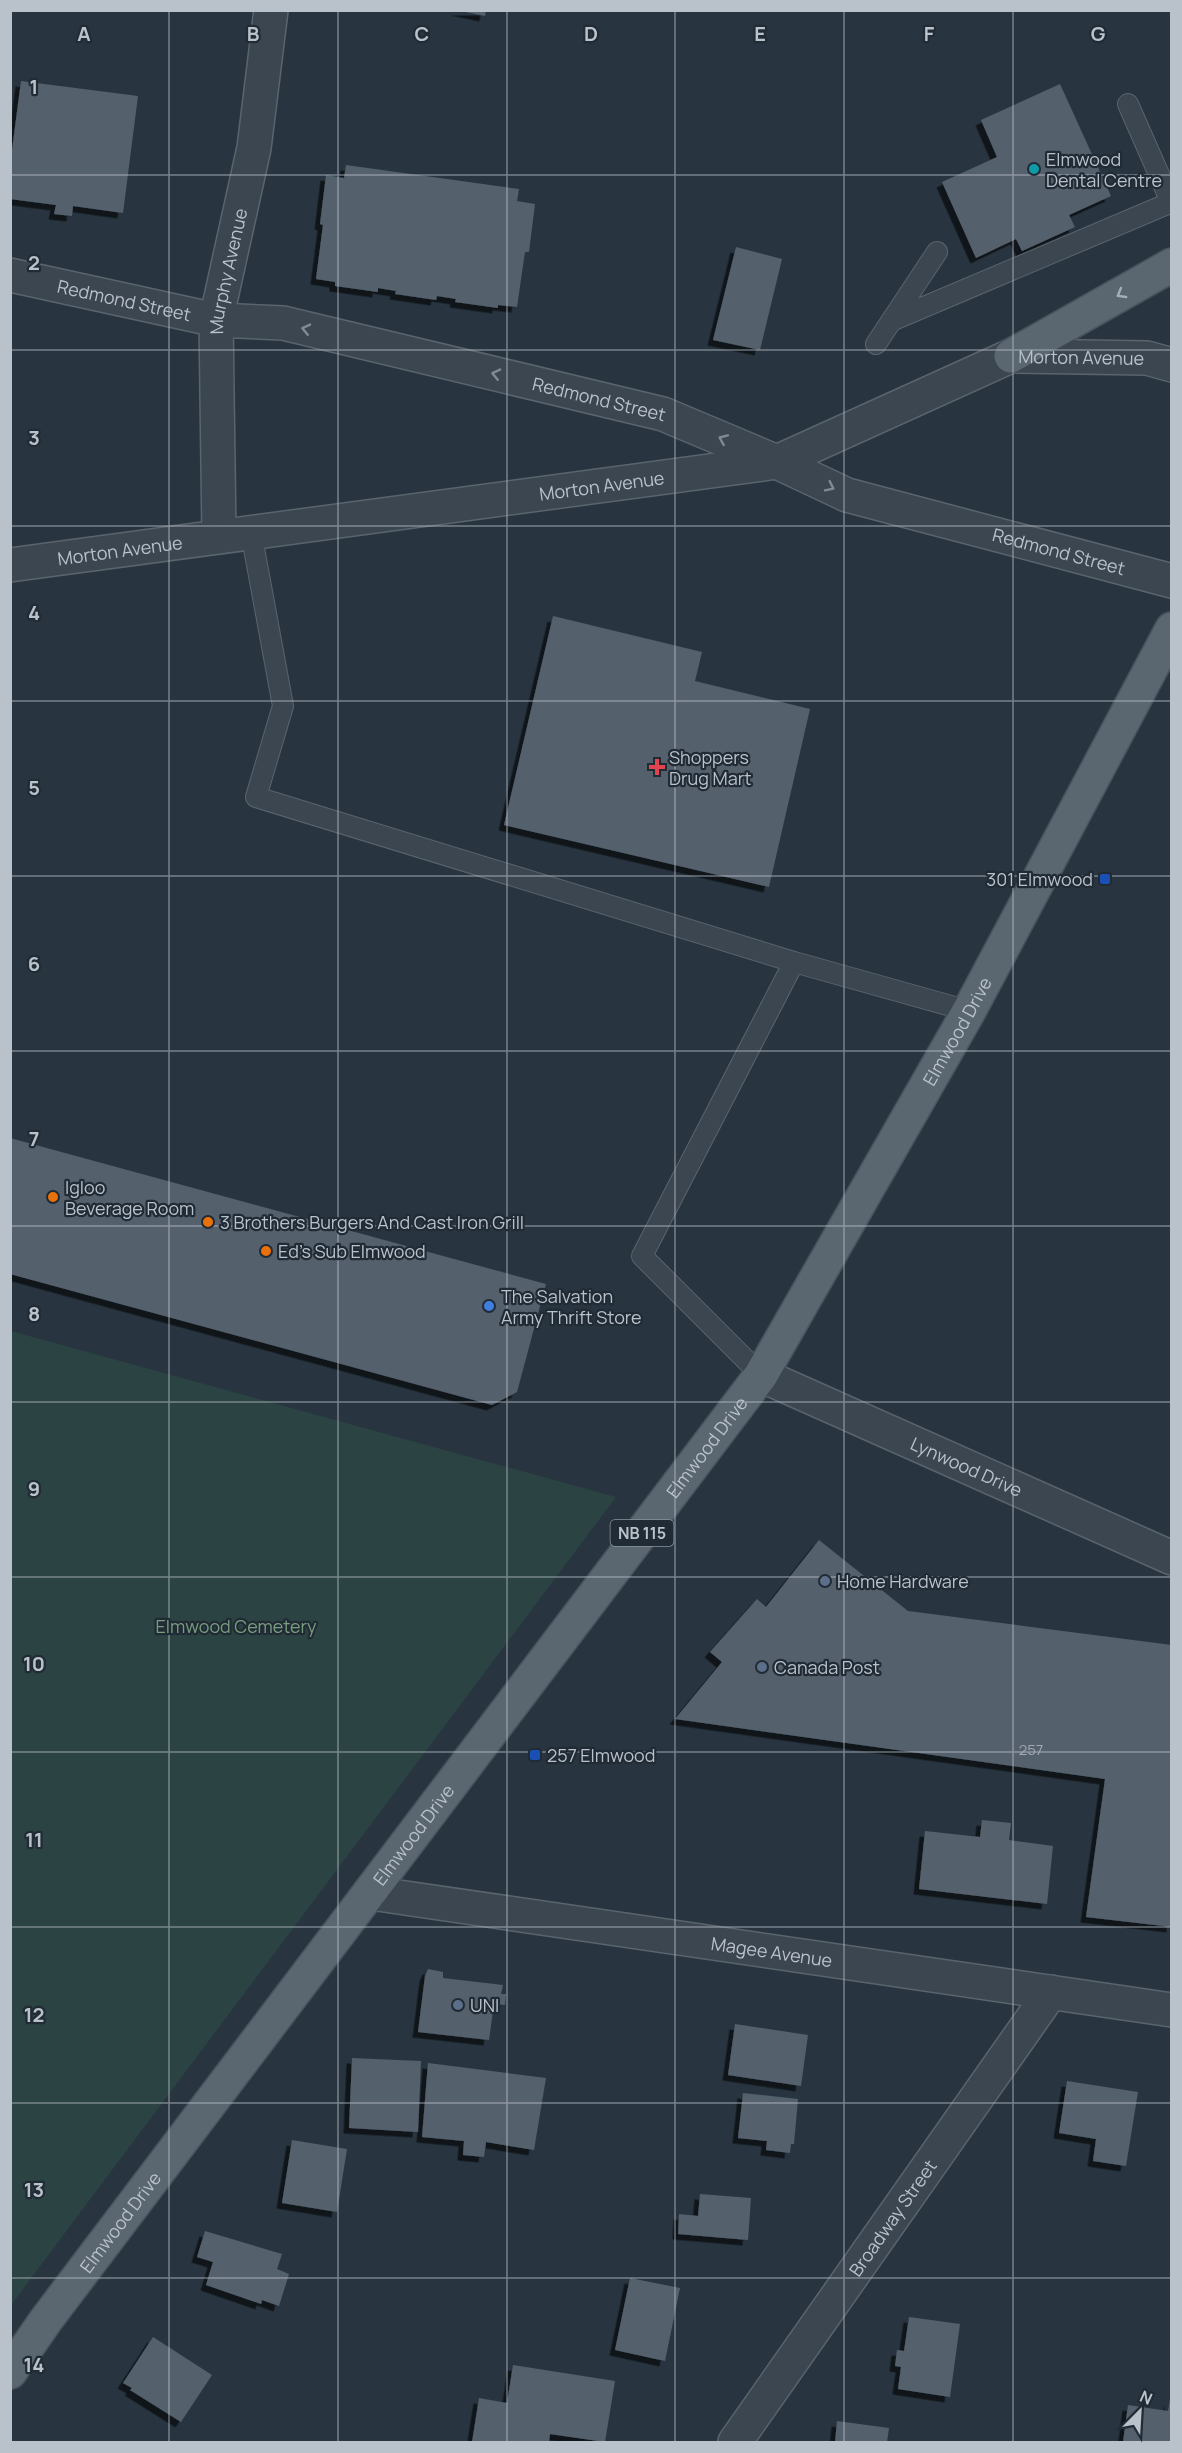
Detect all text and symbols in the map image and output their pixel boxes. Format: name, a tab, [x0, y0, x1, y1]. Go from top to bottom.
text: A	[77, 20, 91, 47]
text: B	[247, 20, 260, 47]
text: C	[415, 20, 429, 47]
text: D	[584, 20, 598, 47]
text: E	[754, 20, 766, 47]
text: F	[924, 20, 935, 47]
text: G	[1091, 20, 1106, 47]
text: 1	[30, 73, 38, 100]
place label: Elmwood Dental Centre	[1046, 147, 1162, 192]
marker: Elmwood Dental Centre	[1027, 162, 1041, 176]
street label: Murphy Avenue	[204, 206, 252, 334]
text: 2	[28, 249, 40, 276]
street label: Redmond Street	[55, 274, 193, 326]
one-way arrow	[1116, 286, 1127, 298]
one-way arrow	[301, 323, 311, 336]
street label: Morton Avenue	[1018, 344, 1144, 370]
one-way arrow	[491, 369, 501, 382]
street label: Redmond Street	[530, 371, 668, 426]
text: 3	[28, 424, 40, 451]
one-way arrow	[718, 434, 729, 446]
street label: Morton Avenue	[538, 465, 666, 506]
one-way arrow	[823, 480, 834, 492]
street label: Redmond Street	[990, 522, 1128, 580]
street label: Morton Avenue	[56, 530, 184, 570]
text: 4	[28, 599, 40, 626]
place label: Shoppers Drug Mart	[669, 745, 751, 790]
marker: Shoppers Drug Mart	[650, 760, 664, 774]
text: 5	[28, 774, 40, 801]
place label: 301 Elmwood	[986, 867, 1093, 891]
marker: 301 Elmwood	[1098, 872, 1112, 886]
text: 6	[28, 950, 40, 977]
street label: Elmwood Drive	[917, 973, 997, 1090]
text: 7	[29, 1125, 39, 1152]
place label: Igloo Beverage Room	[65, 1175, 194, 1220]
marker: Igloo Beverage Room	[46, 1190, 60, 1204]
place label: 3 Brothers Burgers And Cast Iron Grill	[220, 1210, 524, 1234]
marker: 3 Brothers Burgers And Cast Iron Grill	[201, 1215, 215, 1229]
place label: Ed's Sub Elmwood	[278, 1239, 426, 1263]
marker: Ed's Sub Elmwood	[259, 1244, 273, 1258]
place label: The Salvation Army Thrift Store	[501, 1284, 642, 1329]
marker: The Salvation Army Thrift Store	[482, 1299, 496, 1313]
text: 8	[28, 1300, 40, 1327]
street label: Elmwood Drive	[660, 1392, 753, 1502]
street label: Lynwood Drive	[907, 1431, 1026, 1502]
text: 9	[28, 1475, 40, 1502]
road number: NB 115	[610, 1520, 674, 1546]
place label: Home Hardware	[837, 1569, 969, 1593]
marker: Home Hardware	[818, 1574, 832, 1588]
park label: Elmwood Cemetery	[156, 1614, 317, 1638]
text: 10	[23, 1650, 45, 1677]
place label: Canada Post	[774, 1655, 880, 1679]
marker: Canada Post	[755, 1660, 769, 1674]
house number: 257	[1019, 1739, 1043, 1760]
place label: 257 Elmwood	[547, 1743, 655, 1767]
marker: 257 Elmwood	[528, 1748, 542, 1762]
street label: Elmwood Drive	[367, 1779, 459, 1890]
text: 11	[25, 1826, 43, 1853]
street label: Magee Avenue	[710, 1931, 834, 1972]
place label: UNI	[470, 1993, 499, 2017]
marker: UNI	[451, 1998, 465, 2012]
text: 12	[24, 2001, 44, 2028]
street label: Broadway Street	[843, 2155, 942, 2281]
street label: Elmwood Drive	[74, 2167, 166, 2278]
text: 13	[24, 2176, 44, 2203]
text: 14	[24, 2351, 44, 2378]
north arrow	[1110, 2381, 1170, 2441]
text: N	[1136, 2385, 1156, 2410]

